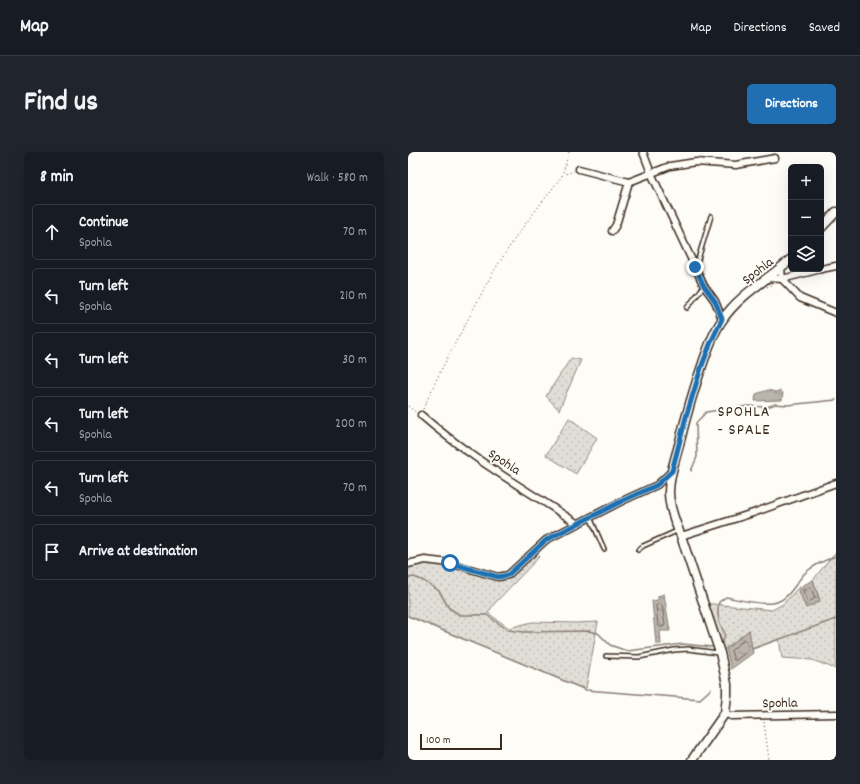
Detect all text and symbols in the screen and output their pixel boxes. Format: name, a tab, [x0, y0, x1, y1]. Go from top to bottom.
text: Map	[20, 14, 49, 41]
text: Map	[690, 18, 712, 38]
text: Directions	[734, 18, 787, 38]
text: Saved	[809, 18, 840, 38]
text: Find us	[24, 84, 98, 124]
button: Directions	[747, 84, 836, 124]
map controls	[788, 164, 824, 272]
button: +	[788, 164, 824, 200]
text: 8 min	[40, 166, 73, 190]
text: Walk · 580 m	[307, 169, 368, 188]
button: −	[788, 200, 824, 236]
text: Continue	[79, 212, 128, 234]
icon: ahead	[41, 221, 63, 243]
text: 70 m	[343, 223, 367, 242]
text: Spohla	[79, 234, 112, 253]
button: layers	[788, 236, 824, 272]
street label: Spohla	[738, 253, 779, 290]
route end	[686, 258, 704, 276]
text: Turn left	[79, 276, 128, 298]
icon: left	[41, 285, 63, 307]
text: 210 m	[339, 287, 367, 306]
text: Spohla	[79, 298, 112, 317]
icon: left	[41, 349, 63, 371]
text: Turn left	[79, 349, 128, 371]
text: 30 m	[342, 351, 367, 370]
district label: SPOHLA - SPALE	[717, 401, 771, 442]
text: Turn left	[79, 404, 128, 426]
icon: left	[41, 413, 63, 435]
text: 200 m	[335, 415, 367, 434]
text: Spohla	[79, 426, 112, 445]
street label: Spohla	[484, 445, 524, 481]
text: Turn left	[79, 468, 128, 490]
icon: left	[41, 477, 63, 499]
text: 70 m	[343, 479, 367, 498]
text: Spohla	[79, 490, 112, 509]
icon: arrive	[41, 541, 63, 563]
text: Arrive at destination	[79, 541, 197, 563]
route start	[441, 554, 459, 572]
street label: Spohla	[762, 694, 798, 714]
scale bar	[420, 732, 502, 751]
text: 100 m	[426, 733, 450, 749]

